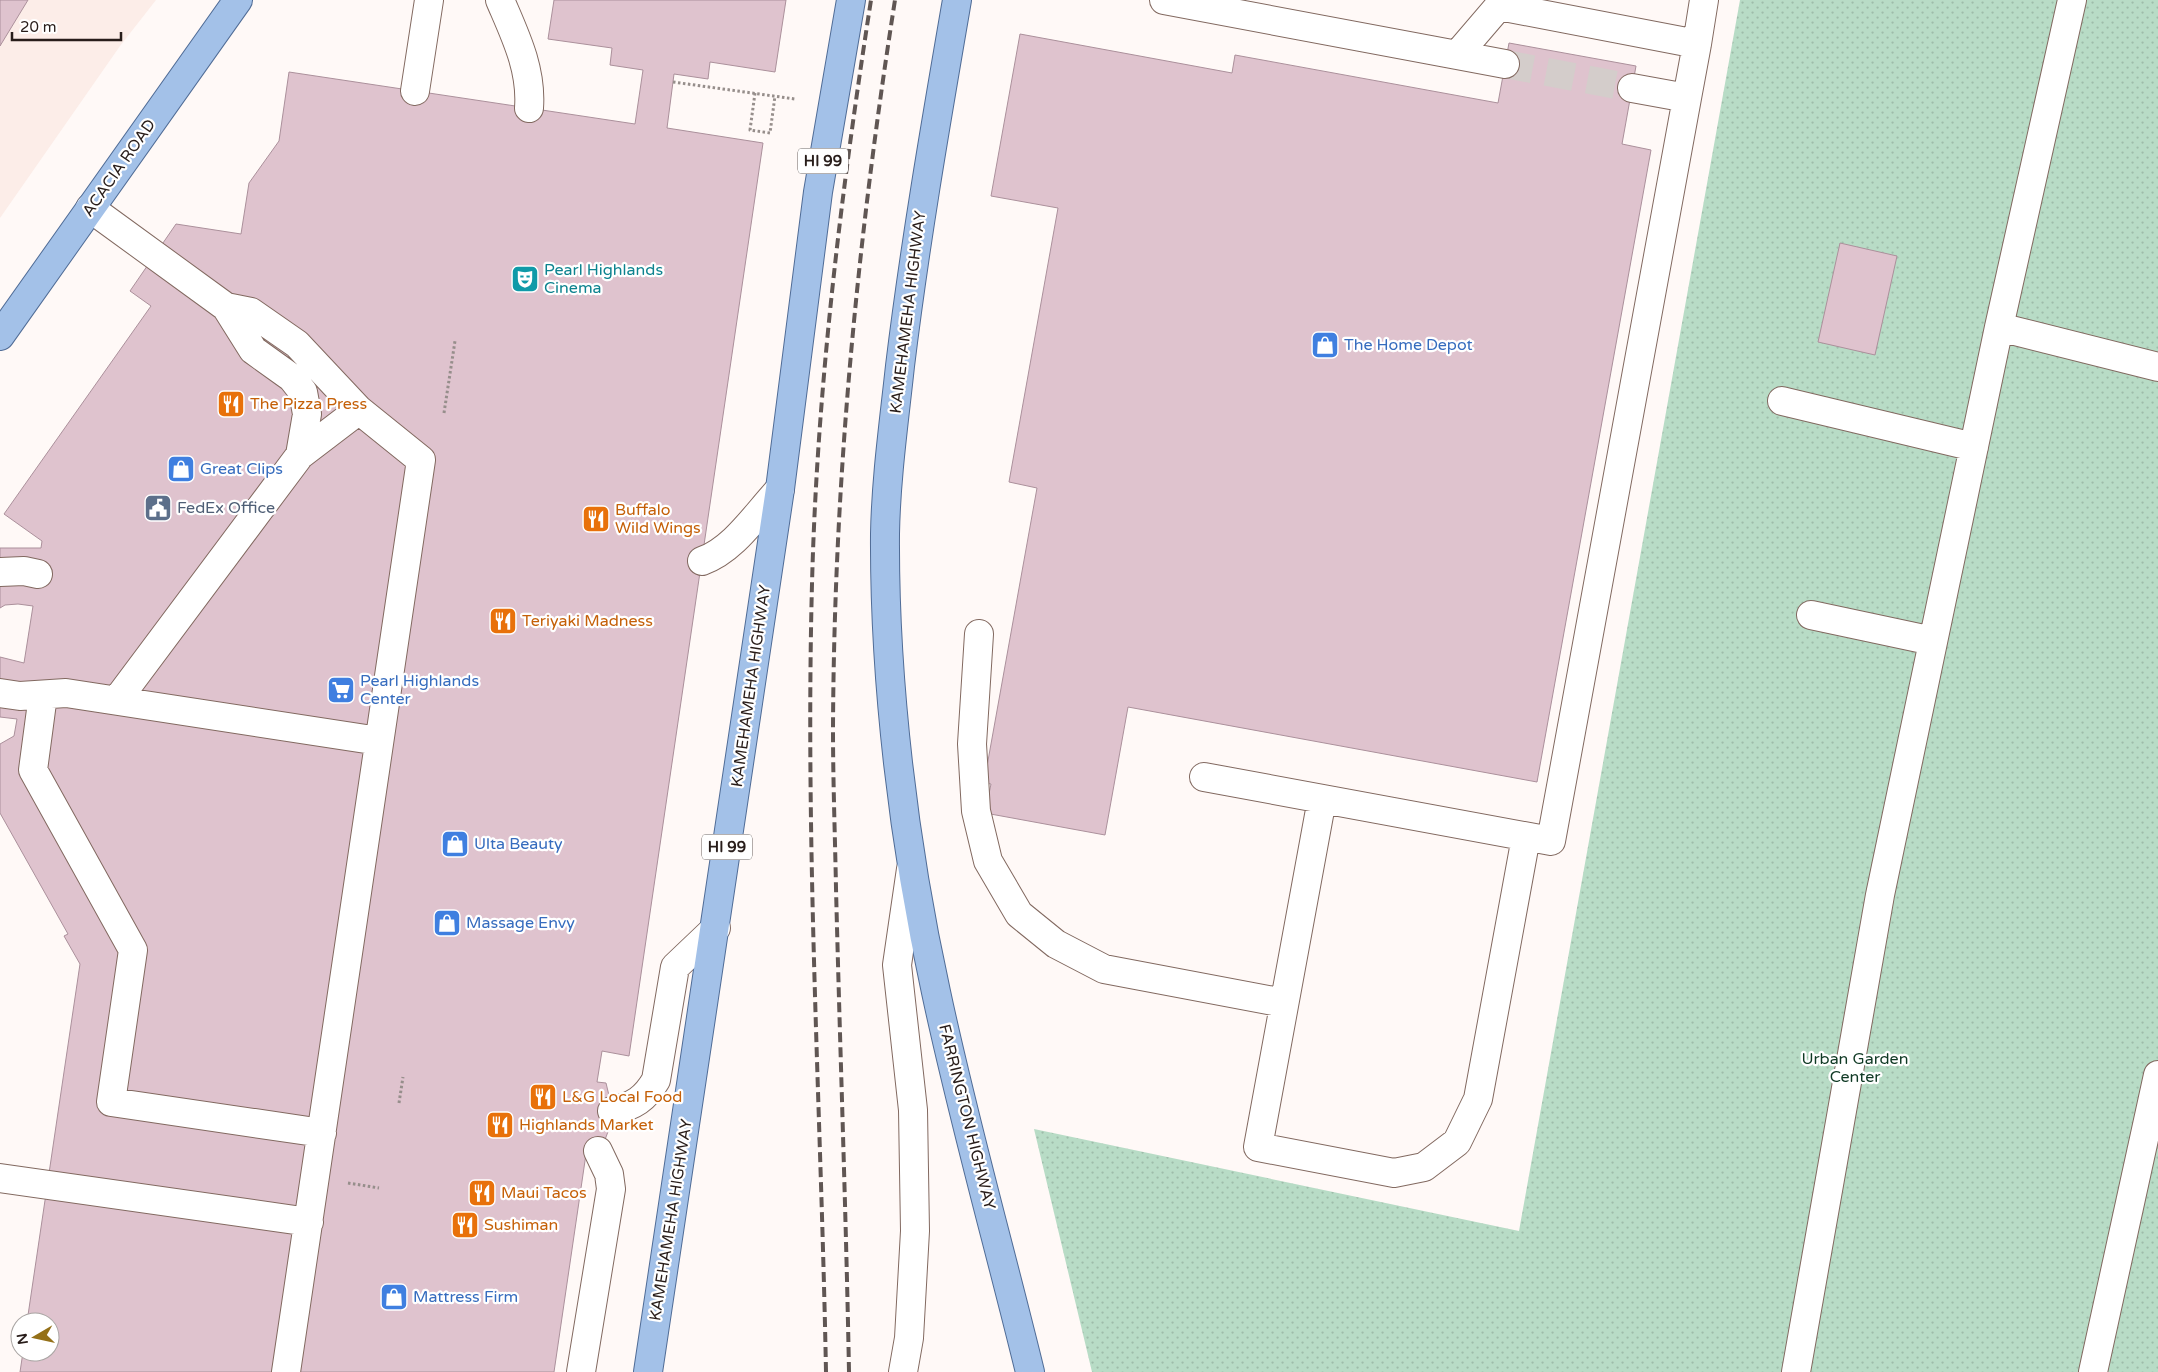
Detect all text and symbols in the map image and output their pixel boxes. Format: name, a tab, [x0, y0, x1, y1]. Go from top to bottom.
scale bar	[12, 10, 121, 42]
text: 20 m	[20, 18, 57, 36]
street label: ACACIA ROAD	[78, 115, 160, 221]
road number: HI 99	[798, 148, 848, 174]
street label: KAMEHAMEHA HIGHWAY	[886, 210, 930, 414]
place label: Pearl Highlands Cinema	[544, 260, 663, 298]
theatre icon: Pearl Highlands Cinema	[510, 264, 540, 294]
shop icon: The Home Depot	[1310, 330, 1340, 360]
place label: The Home Depot	[1344, 335, 1473, 355]
restaurant icon: The Pizza Press	[216, 389, 246, 419]
place label: The Pizza Press	[250, 394, 367, 414]
shop icon: Great Clips	[166, 454, 196, 484]
place label: Great Clips	[200, 459, 283, 479]
public building icon: FedEx Office	[143, 493, 173, 523]
place label: FedEx Office	[177, 498, 275, 518]
place label: Buffalo Wild Wings	[615, 500, 701, 538]
restaurant icon: Buffalo Wild Wings	[581, 504, 611, 534]
street label: KAMEHAMEHA HIGHWAY	[727, 584, 775, 788]
restaurant icon: Teriyaki Madness	[488, 606, 518, 636]
place label: Teriyaki Madness	[522, 611, 653, 631]
place label: Pearl Highlands Center	[360, 671, 479, 709]
supermarket icon: Pearl Highlands Center	[326, 675, 356, 705]
shop icon: Ulta Beauty	[440, 829, 470, 859]
place label: Ulta Beauty	[474, 834, 563, 854]
road number: HI 99	[702, 834, 752, 860]
shop icon: Massage Envy	[432, 908, 462, 938]
place label: Massage Envy	[466, 913, 575, 933]
street label: FARRINGTON HIGHWAY	[934, 1022, 1000, 1212]
park label: Urban Garden Center	[1802, 1049, 1908, 1087]
restaurant icon: L&G Local Food	[528, 1082, 558, 1112]
place label: L&G Local Food	[562, 1087, 682, 1107]
restaurant icon: Highlands Market	[485, 1110, 515, 1140]
place label: Highlands Market	[519, 1115, 654, 1135]
street label: KAMEHAMEHA HIGHWAY	[645, 1118, 697, 1322]
restaurant icon: Maui Tacos	[467, 1178, 497, 1208]
place label: Maui Tacos	[501, 1183, 587, 1203]
restaurant icon: Sushiman	[450, 1210, 480, 1240]
place label: Sushiman	[484, 1215, 558, 1235]
shop icon: Mattress Firm	[379, 1282, 409, 1312]
place label: Mattress Firm	[413, 1287, 518, 1307]
north arrow	[10, 1312, 60, 1362]
text: N	[13, 1332, 32, 1346]

